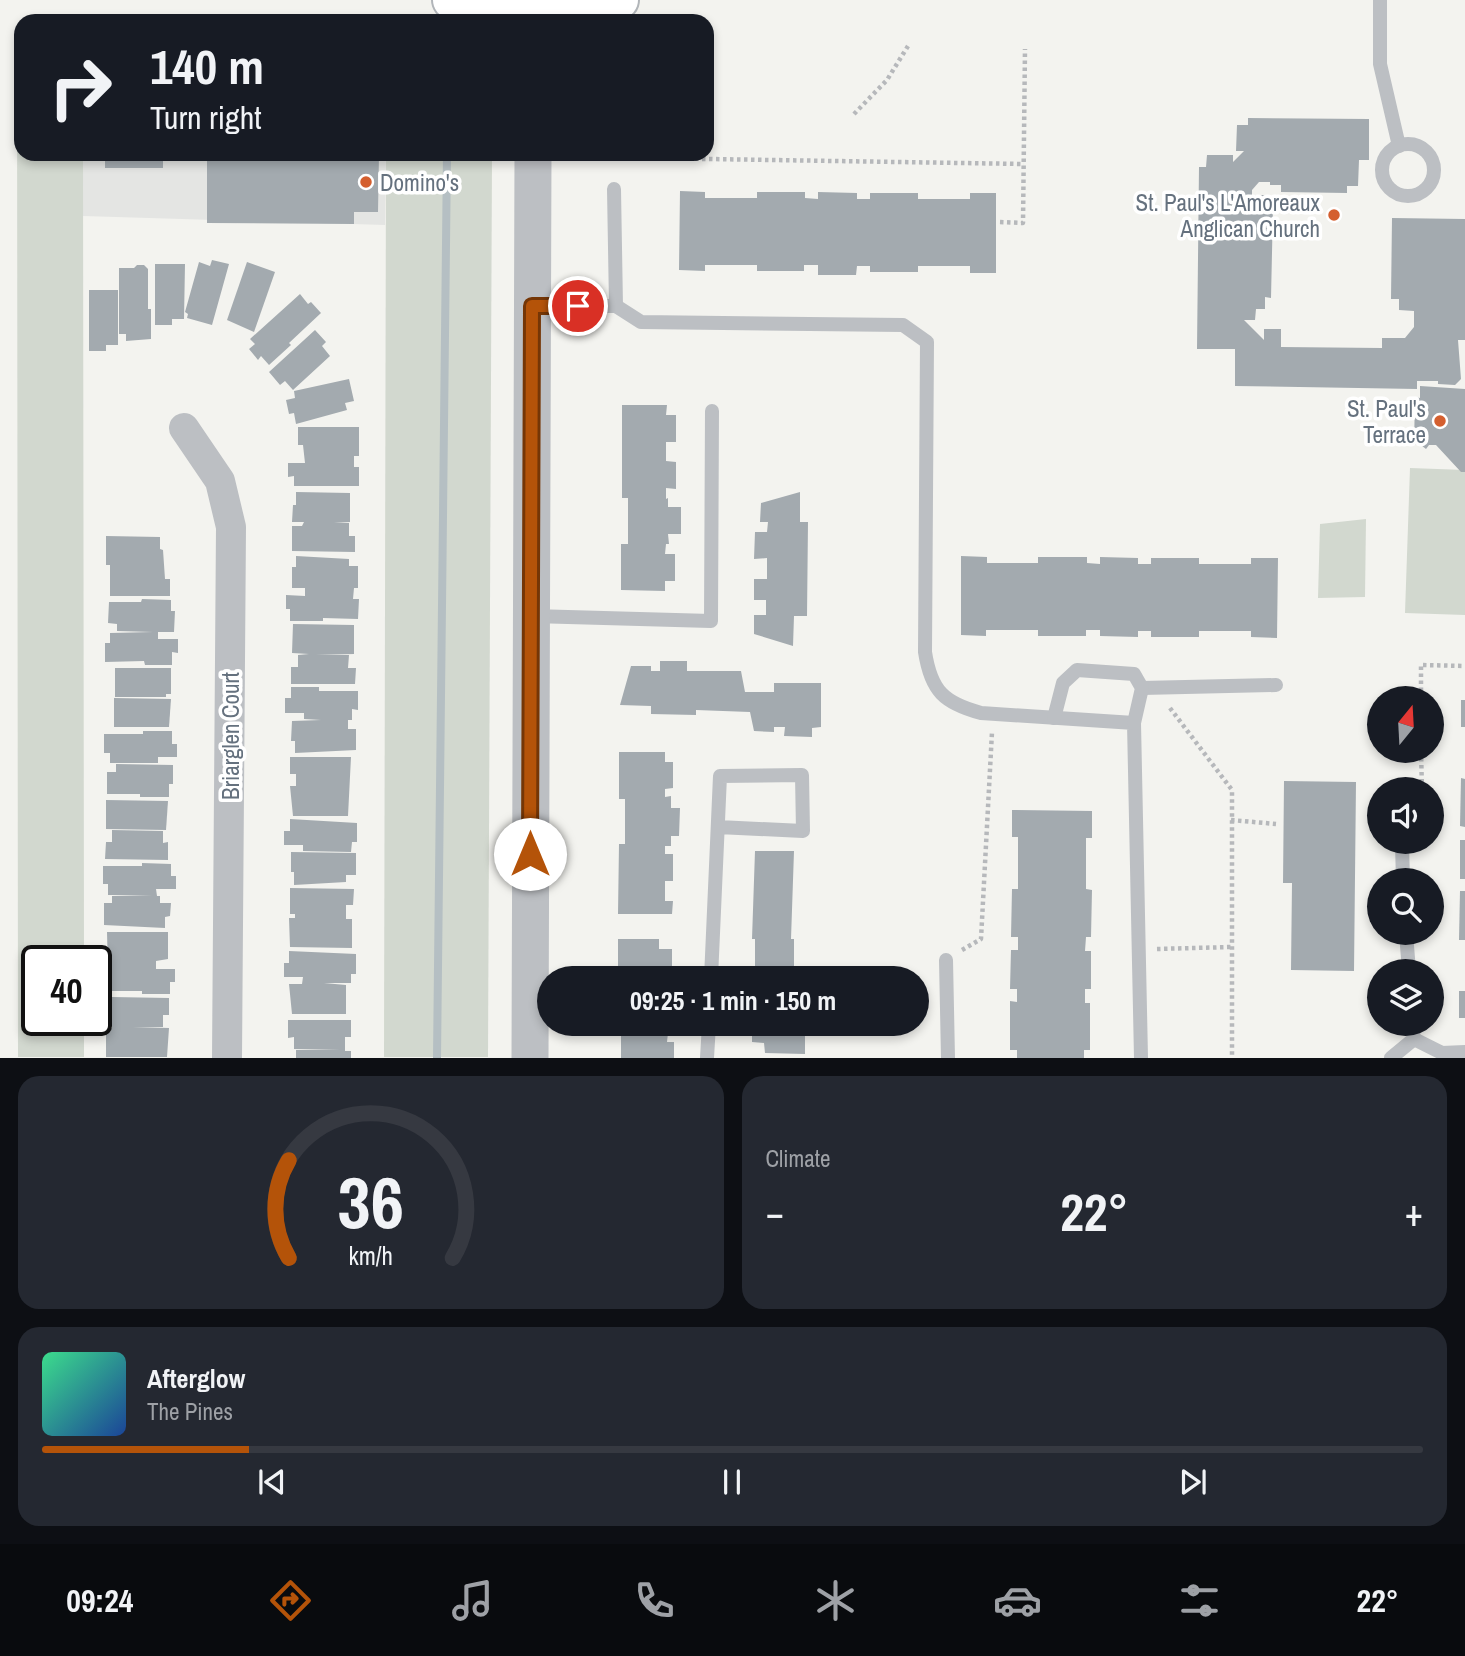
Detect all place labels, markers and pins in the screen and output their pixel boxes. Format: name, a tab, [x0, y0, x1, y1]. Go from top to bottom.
place label: Domino's	[380, 167, 459, 198]
marker: Domino's	[358, 174, 374, 190]
place label: St. Paul's L'Amoreaux Anglican Church	[1136, 187, 1321, 244]
marker: St. Paul's L'Amoreaux Anglican Church	[1326, 207, 1342, 223]
pin	[548, 276, 608, 336]
place label: St. Paul's Terrace	[1347, 393, 1426, 450]
marker: St. Paul's Terrace	[1432, 413, 1448, 429]

